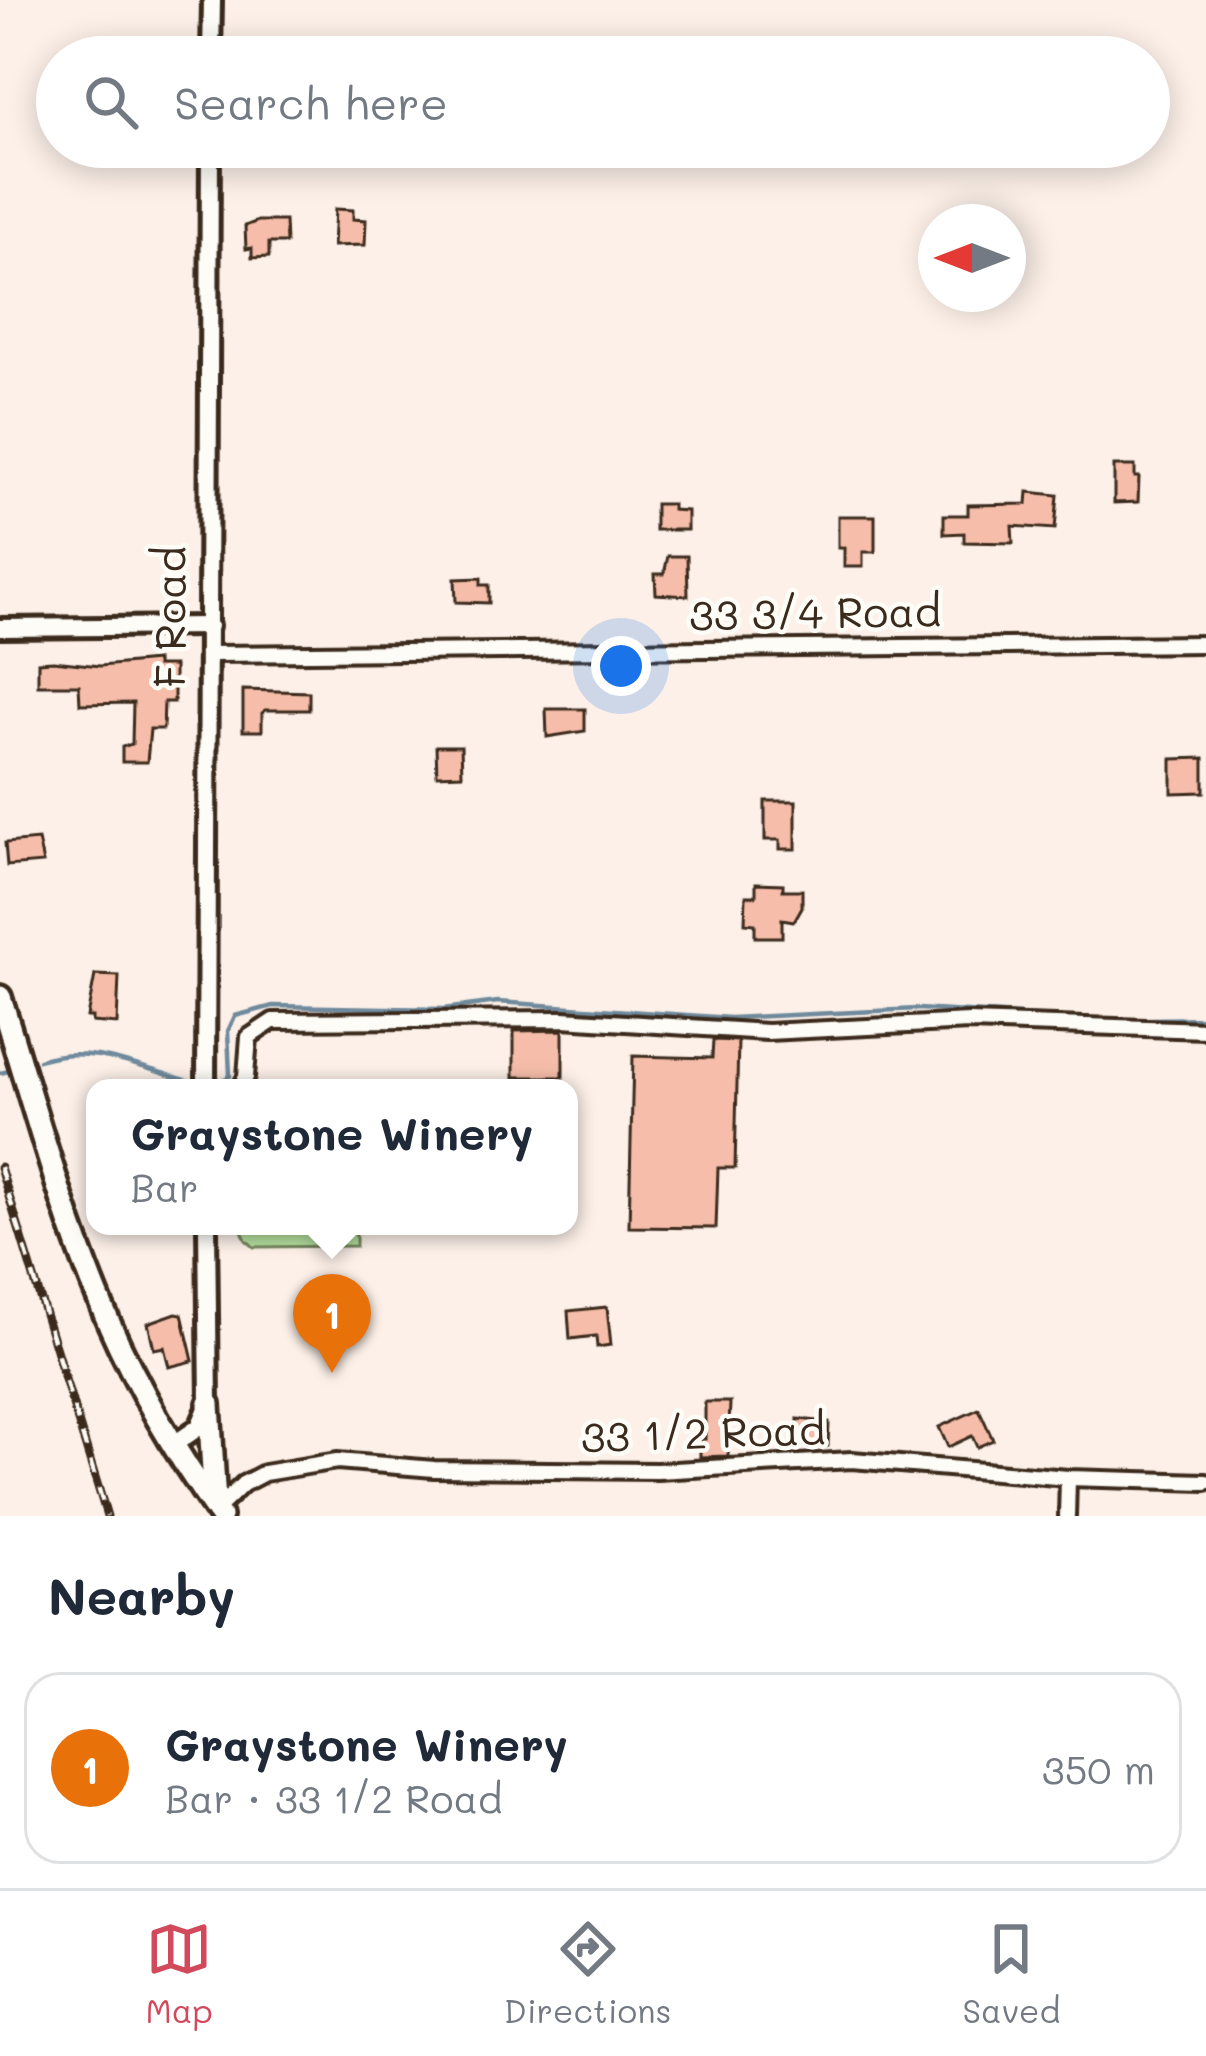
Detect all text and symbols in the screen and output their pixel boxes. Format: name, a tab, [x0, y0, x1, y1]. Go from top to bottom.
search box	[36, 36, 1170, 168]
icon: search	[78, 69, 144, 135]
text: Search here	[174, 73, 448, 131]
north arrow	[918, 204, 1026, 312]
street label: F Road	[142, 546, 197, 688]
street label: 33 3/4 Road	[689, 582, 941, 642]
your location	[591, 636, 651, 696]
popup	[86, 1079, 578, 1235]
text: Graystone Winery	[131, 1103, 533, 1161]
text: Bar	[131, 1161, 199, 1212]
pin: 1	[293, 1274, 371, 1373]
street label: 33 1/2 Road	[580, 1400, 826, 1464]
text: Nearby	[48, 1561, 235, 1628]
text: Graystone Winery	[165, 1714, 568, 1772]
text: 1	[81, 1743, 99, 1794]
text: 350 m	[1042, 1743, 1155, 1794]
text: Bar · 33 1/2 Road	[165, 1772, 503, 1823]
tab: Map	[146, 1916, 213, 2031]
tab: Directions	[504, 1916, 671, 2031]
tab: Saved	[963, 1916, 1060, 2031]

